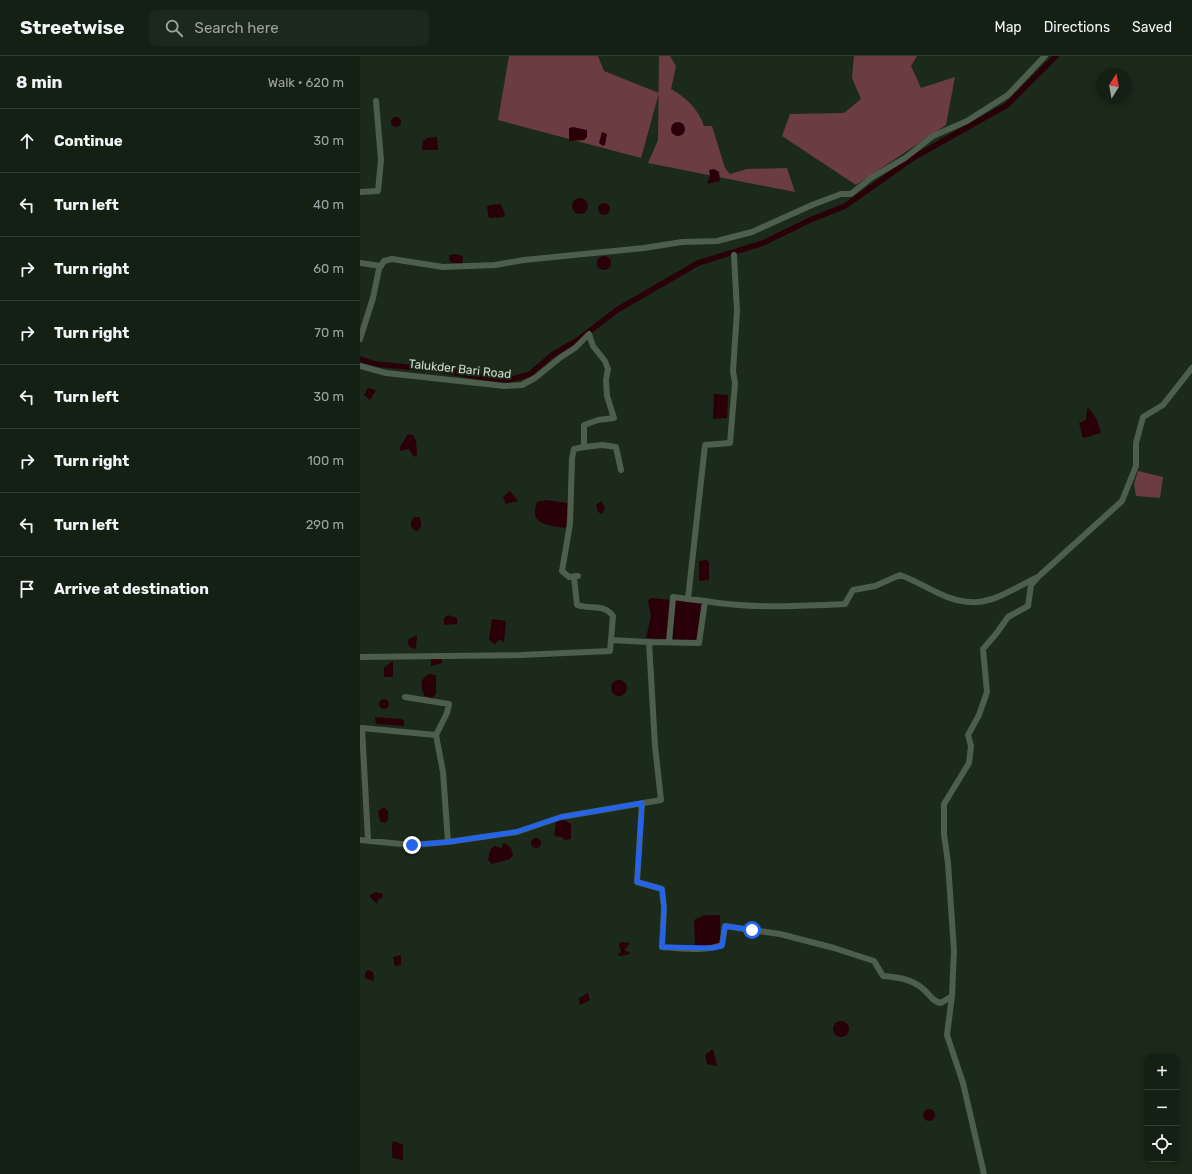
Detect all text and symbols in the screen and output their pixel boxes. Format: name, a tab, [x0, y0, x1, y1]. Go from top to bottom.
search box	[149, 10, 429, 46]
text: Streetwise	[20, 16, 125, 39]
icon: search	[163, 17, 185, 39]
text: Search here	[195, 19, 279, 37]
text: Map	[995, 19, 1022, 36]
text: Directions	[1044, 19, 1110, 36]
text: Saved	[1132, 19, 1172, 36]
north arrow	[1096, 68, 1132, 104]
text: 8 min	[16, 72, 63, 92]
text: Walk · 620 m	[268, 75, 344, 90]
icon: ahead	[16, 130, 38, 152]
text: Continue	[54, 132, 123, 150]
text: 30 m	[313, 133, 344, 148]
icon: left	[16, 194, 38, 216]
text: Turn left	[54, 196, 119, 214]
text: 40 m	[313, 197, 344, 212]
icon: right	[16, 258, 38, 280]
text: Turn right	[54, 260, 129, 278]
text: 60 m	[313, 261, 344, 276]
icon: right	[16, 322, 38, 344]
text: Turn right	[54, 324, 129, 342]
text: 70 m	[314, 325, 344, 340]
street label: Talukder Bari Road	[408, 357, 512, 381]
icon: left	[16, 386, 38, 408]
text: Turn left	[54, 388, 119, 406]
text: 30 m	[313, 389, 344, 404]
icon: right	[16, 450, 38, 472]
text: Turn right	[54, 452, 129, 470]
text: 100 m	[307, 453, 344, 468]
icon: left	[16, 514, 38, 536]
text: Turn left	[54, 516, 119, 534]
text: 290 m	[306, 517, 344, 532]
icon: arrive	[16, 578, 38, 600]
text: Arrive at destination	[54, 580, 209, 598]
route end	[403, 836, 421, 854]
route start	[743, 921, 761, 939]
map controls	[1144, 1054, 1180, 1162]
button: +	[1144, 1054, 1180, 1090]
button: −	[1144, 1090, 1180, 1126]
button: locate	[1144, 1126, 1180, 1162]

